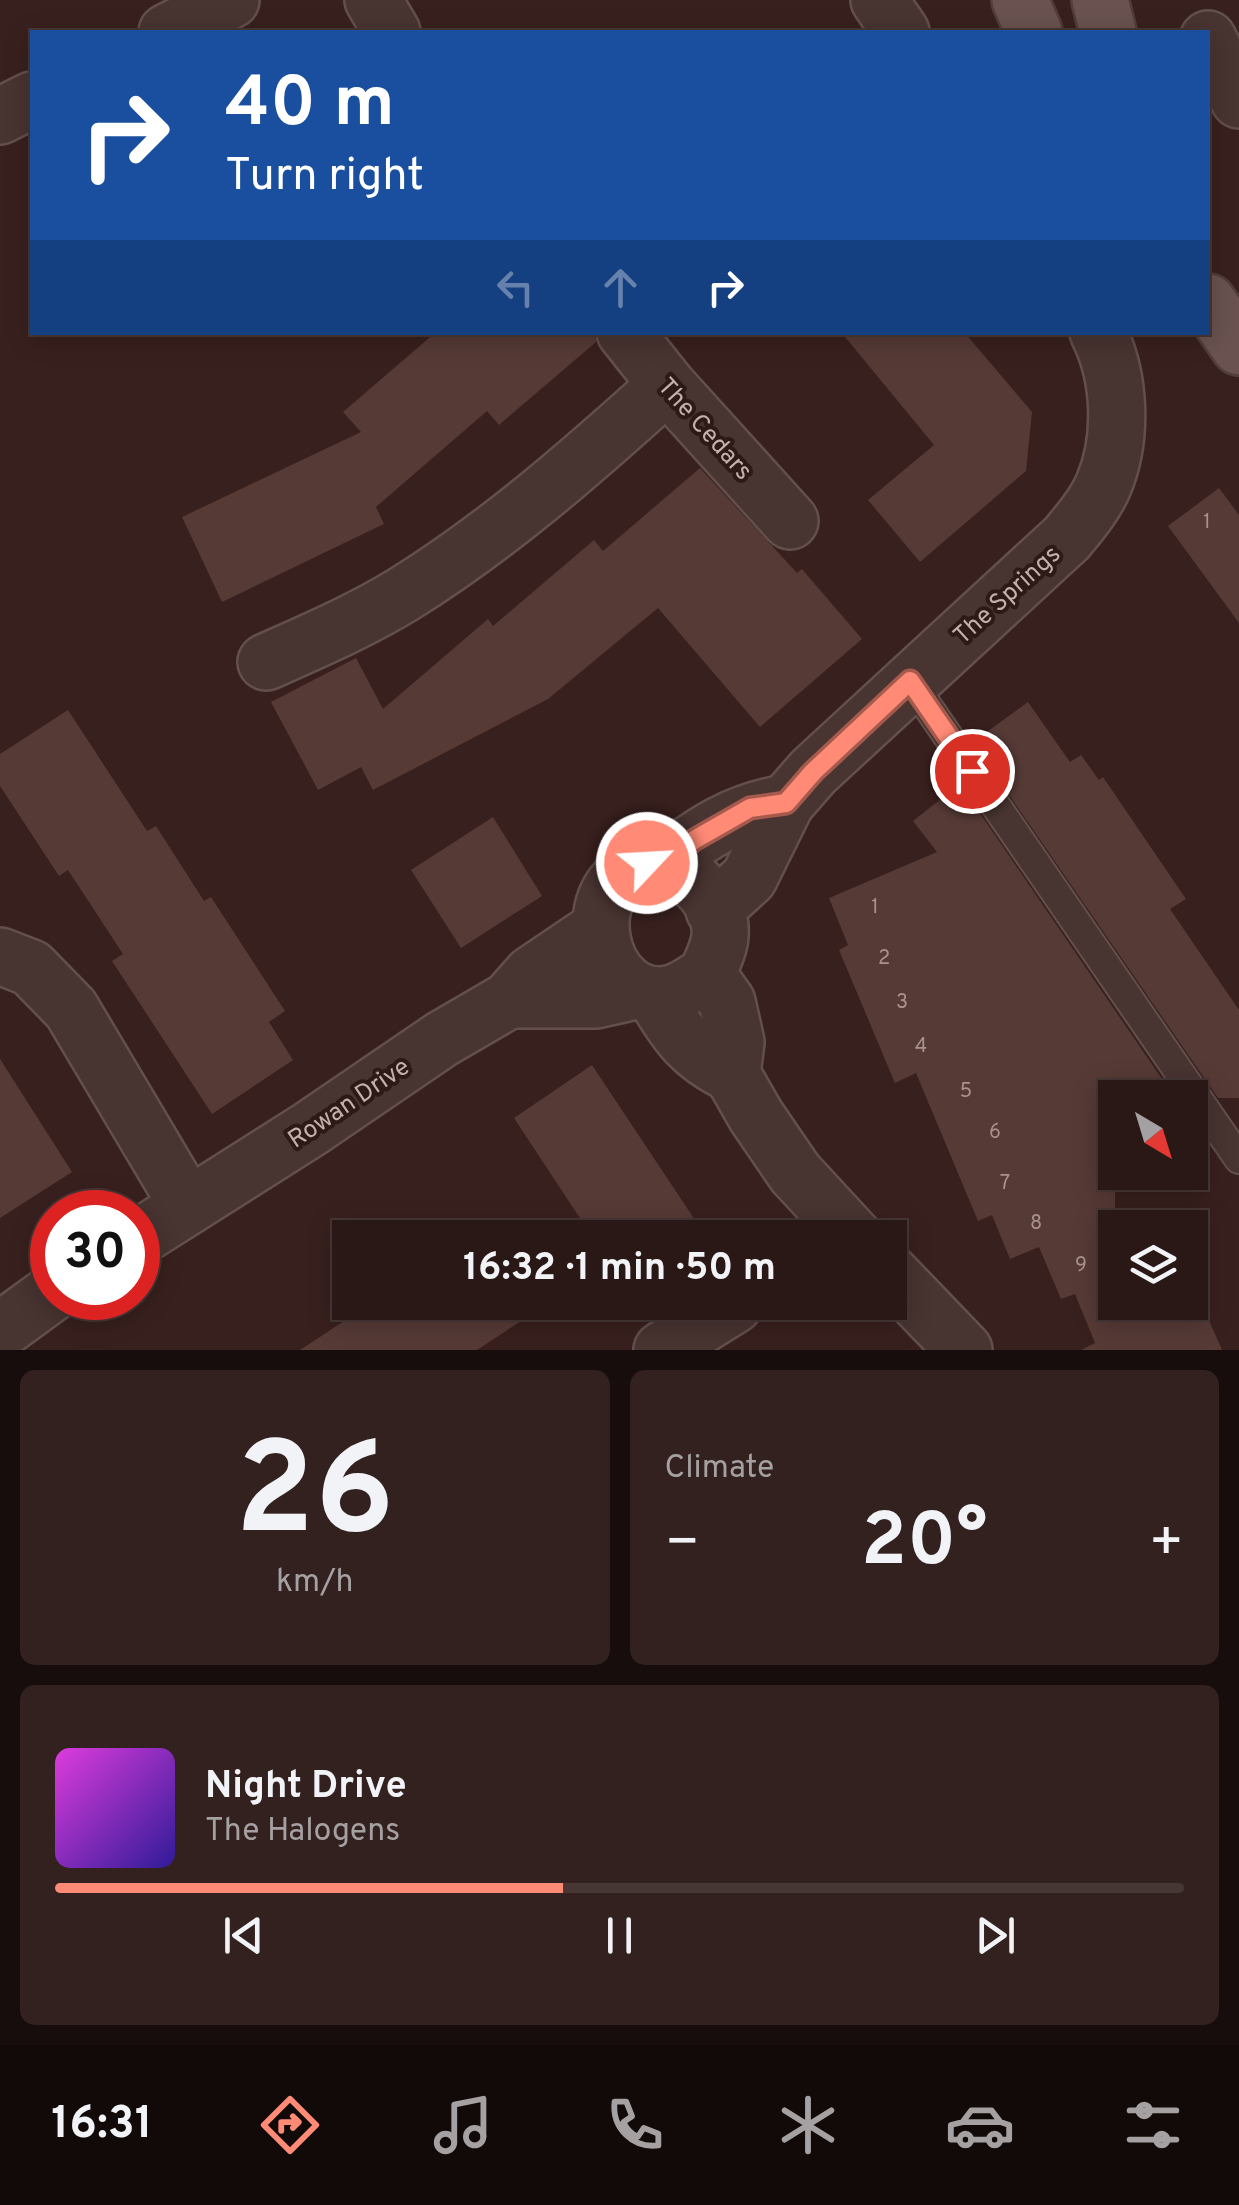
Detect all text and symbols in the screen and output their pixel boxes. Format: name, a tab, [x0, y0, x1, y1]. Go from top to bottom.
text: 40 m	[225, 62, 395, 151]
icon: right	[60, 70, 190, 200]
text: Turn right	[225, 149, 424, 206]
icon: left	[488, 260, 543, 315]
icon: ahead	[593, 260, 648, 315]
icon: right	[698, 260, 753, 315]
street label: The Cedars	[649, 372, 758, 488]
house number: 1	[1203, 510, 1211, 536]
street label: The Springs	[948, 540, 1068, 653]
pin	[930, 729, 1015, 814]
icon: arrive	[945, 744, 1000, 799]
position arrow	[595, 811, 699, 915]
house number: 1	[871, 895, 879, 921]
house number: 2	[878, 946, 890, 972]
house number: 3	[896, 990, 908, 1016]
house number: 4	[915, 1034, 927, 1060]
street label: Rowan Drive	[283, 1052, 417, 1157]
house number: 5	[960, 1079, 972, 1105]
north arrow	[1098, 1080, 1208, 1190]
map controls	[1098, 1080, 1208, 1320]
house number: 6	[989, 1120, 1001, 1146]
house number: 7	[1000, 1171, 1010, 1197]
speed limit sign: 30	[30, 1190, 160, 1320]
button: layers	[1098, 1210, 1208, 1320]
house number: 8	[1030, 1211, 1042, 1237]
text: 16:32 · 1 min · 50 m	[463, 1245, 776, 1294]
house number: 9	[1075, 1253, 1087, 1279]
text: 26	[235, 1415, 394, 1580]
text: Climate	[665, 1449, 774, 1489]
text: 20°	[861, 1497, 987, 1592]
text: −	[665, 1510, 700, 1580]
text: +	[1149, 1510, 1184, 1580]
text: km/h	[276, 1563, 354, 1603]
text: Night Drive	[205, 1763, 407, 1812]
text: The Halogens	[205, 1812, 400, 1852]
icon: previous	[216, 1908, 271, 1963]
icon: pause	[592, 1908, 647, 1963]
icon: next	[968, 1908, 1023, 1963]
icon: directions	[255, 2090, 325, 2160]
icon: music	[428, 2090, 498, 2160]
icon: phone	[600, 2090, 670, 2160]
icon: climate	[773, 2090, 843, 2160]
icon: car	[945, 2090, 1015, 2160]
icon: filters	[1118, 2090, 1188, 2160]
text: 16:31	[51, 2097, 153, 2154]

